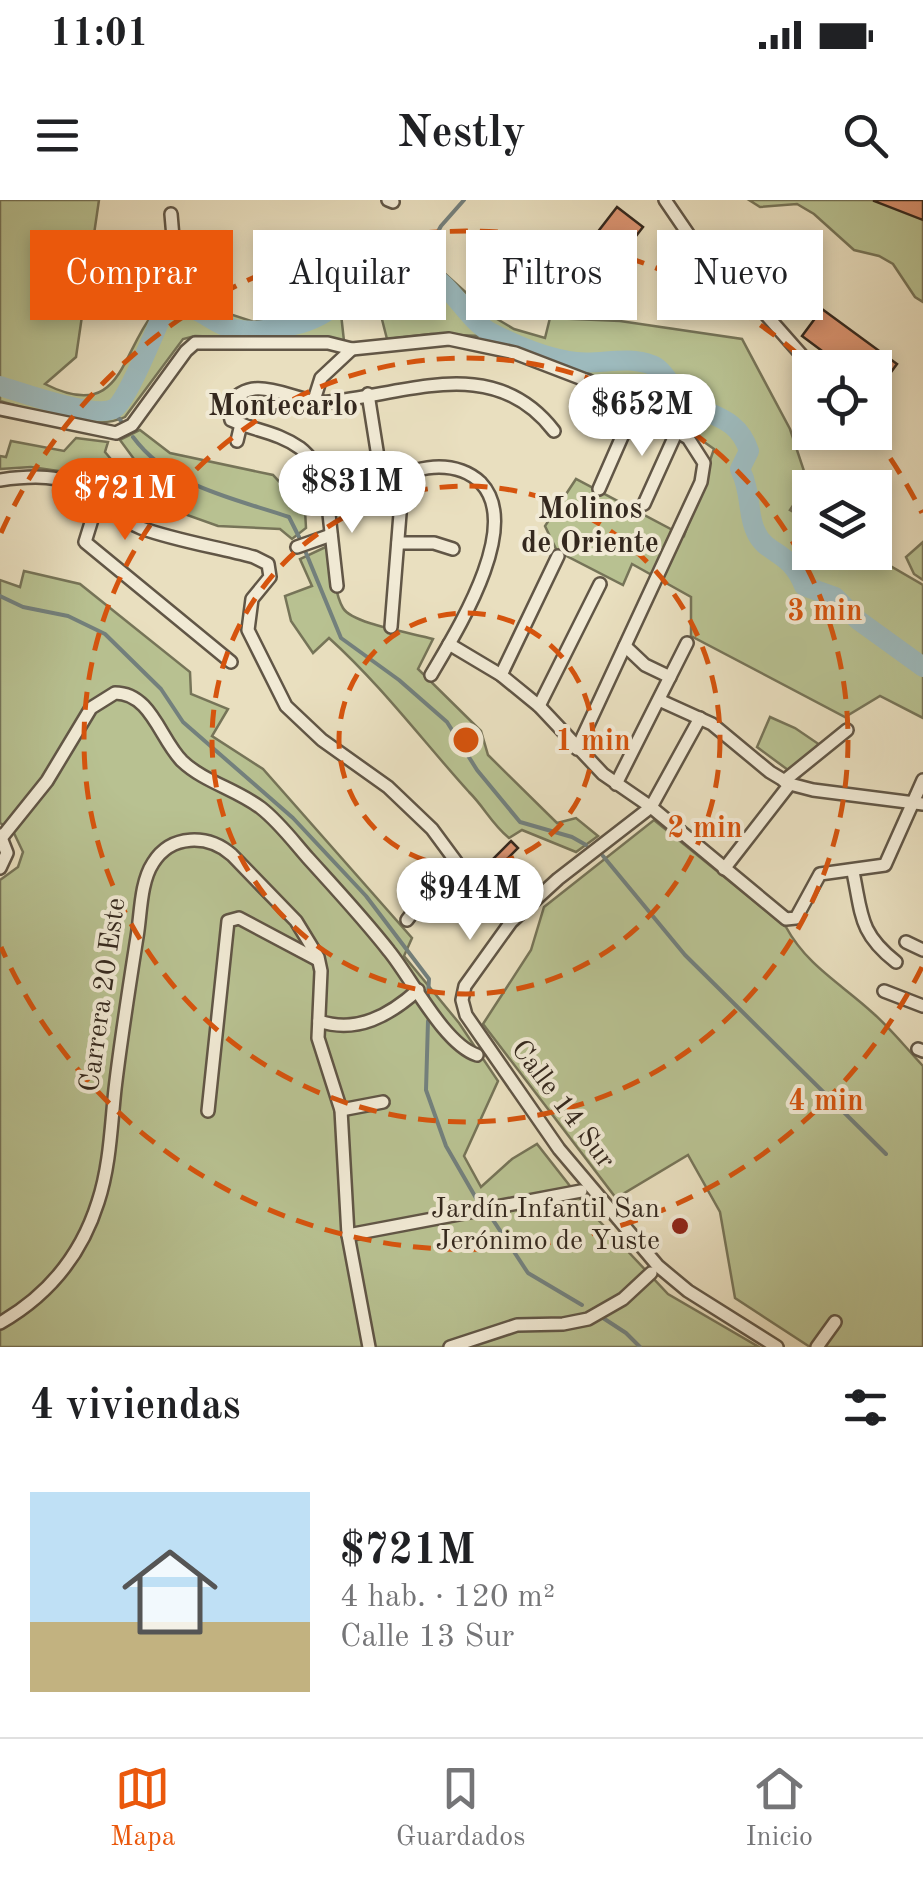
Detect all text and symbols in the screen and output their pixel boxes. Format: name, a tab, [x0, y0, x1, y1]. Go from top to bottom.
text: 11:01	[50, 16, 149, 54]
icon: menu	[30, 108, 85, 163]
icon: search	[838, 108, 893, 163]
text: Nestly	[397, 112, 526, 157]
chip: Comprar	[30, 230, 233, 320]
chip: Alquilar	[253, 230, 446, 320]
chip: Filtros	[466, 230, 637, 320]
chip: Nuevo	[657, 230, 823, 320]
map controls	[792, 350, 892, 570]
button: locate	[792, 350, 892, 450]
pin: $652M	[572, 374, 712, 459]
text: $652M	[591, 390, 693, 422]
district label: Montecarlo	[208, 392, 358, 422]
pin: $831M	[282, 451, 422, 536]
pin: $721M	[55, 458, 195, 543]
text: $831M	[301, 467, 403, 499]
button: layers	[792, 470, 892, 570]
text: $721M	[74, 474, 176, 506]
district label: Molinos de Oriente	[521, 495, 659, 559]
text: 3 min	[787, 597, 863, 627]
centre of rings	[448, 722, 484, 758]
text: 1 min	[555, 727, 631, 757]
text: 2 min	[667, 814, 743, 844]
pin: $944M	[400, 858, 540, 943]
text: $944M	[419, 874, 521, 906]
street label: Carrera 20 Este	[76, 896, 132, 1094]
street label: Calle 14 Sur	[505, 1036, 619, 1174]
text: 4 min	[788, 1087, 864, 1117]
place label: Jardín Infantil San Jerónimo de Yuste	[431, 1196, 660, 1256]
marker: Jardín Infantil San Jerónimo de Yuste	[669, 1215, 691, 1237]
icon: filters	[838, 1380, 893, 1435]
text: 4 viviendas	[30, 1386, 241, 1428]
text: $721M	[340, 1531, 475, 1573]
icon: home	[110, 1532, 230, 1652]
text: 4 hab. · 120 m²	[340, 1582, 555, 1614]
text: Calle 13 Sur	[340, 1622, 514, 1654]
tab: Mapa	[110, 1761, 176, 1856]
tab: Guardados	[396, 1761, 525, 1856]
tab: Inicio	[746, 1761, 813, 1856]

